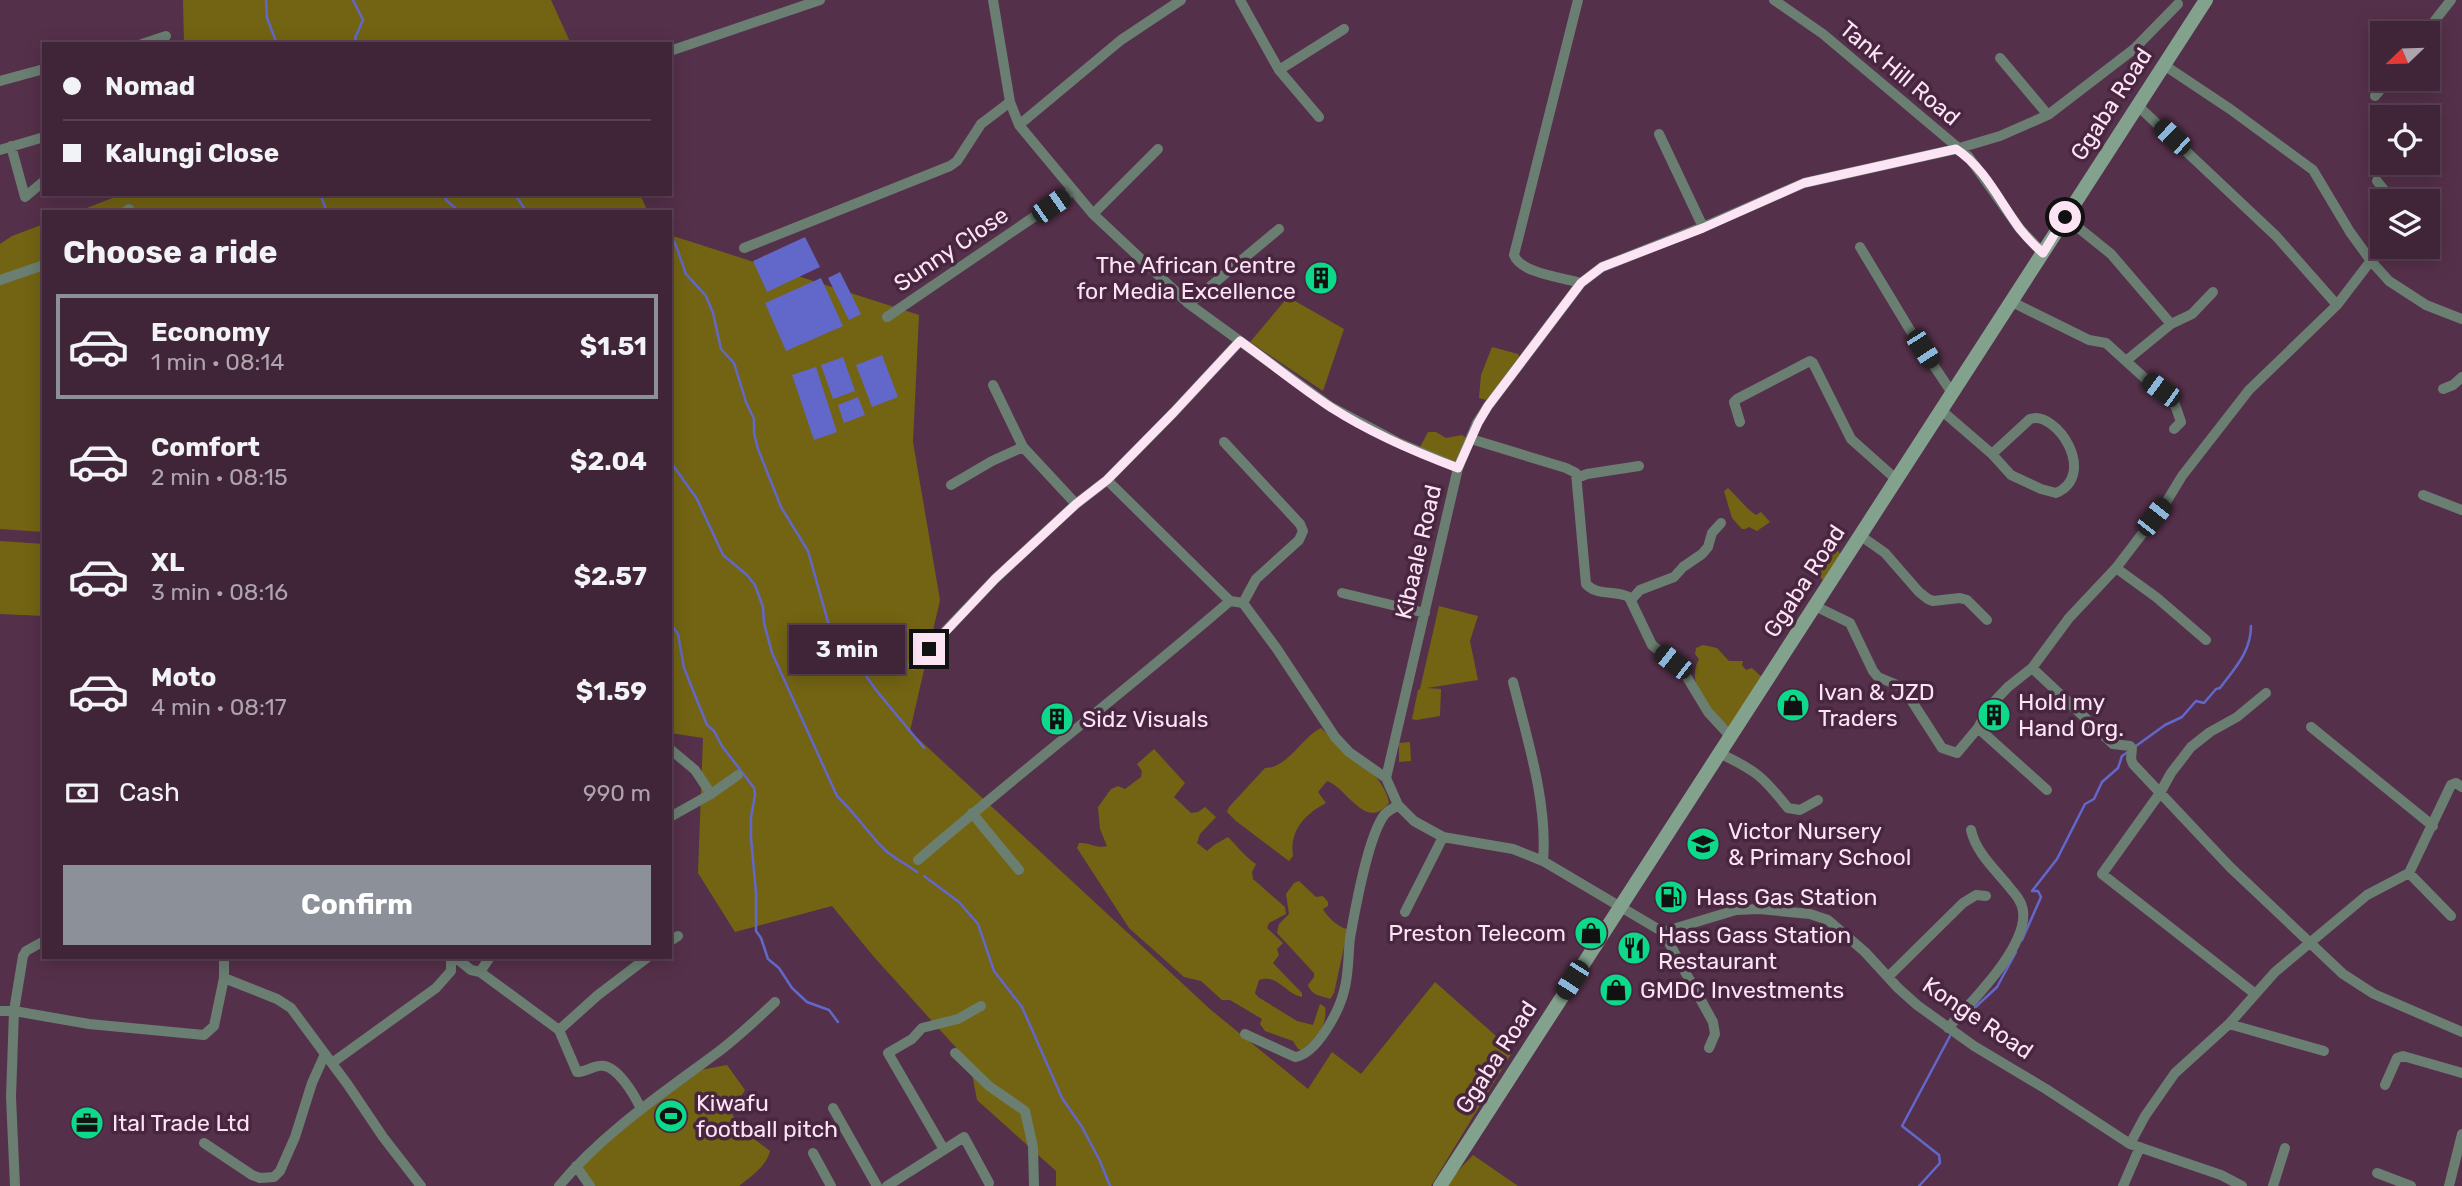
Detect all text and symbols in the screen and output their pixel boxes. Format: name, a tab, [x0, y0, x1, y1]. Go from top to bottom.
street label: Tank Hill Road	[1834, 15, 1966, 131]
north arrow	[2370, 21, 2440, 91]
map controls	[2370, 21, 2440, 259]
street label: Ggaba Road	[2064, 42, 2158, 166]
text: Nomad	[105, 71, 195, 102]
button: locate	[2370, 105, 2440, 175]
car	[2150, 115, 2195, 159]
text: Kalungi Close	[105, 138, 279, 169]
car	[1028, 185, 1075, 227]
button: layers	[2370, 189, 2440, 259]
street label: Sunny Close	[888, 200, 1014, 298]
route start	[2049, 201, 2081, 233]
text: Choose a ride	[63, 233, 277, 271]
place label: The African Centre for Media Excellence	[1076, 251, 1296, 305]
building icon: The African Centre for Media Excellence	[1302, 259, 1340, 297]
icon: car	[67, 315, 130, 378]
text: Economy	[151, 317, 270, 348]
car	[1903, 326, 1944, 372]
text: $1.51	[580, 331, 647, 362]
text: 1 min · 08:14	[151, 348, 285, 376]
car	[2138, 369, 2185, 411]
icon: car	[67, 430, 130, 493]
text: Comfort	[151, 432, 260, 463]
text: $2.04	[570, 446, 647, 477]
text: 2 min · 08:15	[151, 463, 288, 491]
street label: Kibaale Road	[1389, 482, 1447, 622]
car	[2133, 494, 2176, 540]
street label: Ggaba Road	[1757, 519, 1851, 643]
icon: car	[67, 545, 130, 608]
text: XL	[151, 547, 184, 578]
text: $2.57	[574, 561, 647, 592]
text: 3 min · 08:16	[151, 578, 288, 606]
callout: 3 min	[789, 624, 904, 674]
route end	[913, 633, 945, 665]
text: 3 min	[816, 635, 878, 663]
car	[1650, 641, 1697, 683]
icon: car	[67, 660, 130, 723]
text: Moto	[151, 662, 216, 693]
text: $1.59	[576, 676, 647, 707]
place label: Ivan & JZD Traders	[1818, 678, 1935, 732]
shop icon: Ivan & JZD Traders	[1774, 686, 1812, 724]
place label: Hold my Hand Org.	[2018, 688, 2124, 742]
text: 4 min · 08:17	[151, 693, 287, 721]
building icon: Hold my Hand Org.	[1975, 696, 2013, 734]
building icon: Sidz Visuals	[1038, 700, 1076, 738]
place label: Sidz Visuals	[1082, 705, 1208, 733]
icon: cash	[63, 774, 101, 812]
text: Cash	[119, 777, 180, 808]
text: 990 m	[583, 779, 651, 807]
place label: Victor Nursery & Primary School	[1728, 817, 1911, 871]
school or university icon: Victor Nursery & Primary School	[1684, 825, 1722, 863]
button: Confirm	[63, 865, 651, 945]
fuel station icon: Hass Gas Station	[1652, 878, 1690, 916]
place label: Hass Gas Station	[1696, 883, 1878, 911]
shop icon: Preston Telecom	[1572, 914, 1610, 952]
place label: Preston Telecom	[1388, 919, 1566, 947]
place label: Hass Gass Station Restaurant	[1658, 921, 1851, 975]
restaurant icon: Hass Gass Station Restaurant	[1615, 929, 1653, 967]
car	[1552, 957, 1593, 1003]
shop icon: GMDC Investments	[1597, 971, 1635, 1009]
street label: Konge Road	[1918, 971, 2038, 1065]
place label: GMDC Investments	[1640, 976, 1844, 1004]
street label: Ggaba Road	[1449, 995, 1543, 1119]
place label: Kiwafu football pitch	[696, 1089, 838, 1143]
sports icon: Kiwafu football pitch	[652, 1097, 690, 1135]
office icon: Ital Trade Ltd	[68, 1104, 106, 1142]
place label: Ital Trade Ltd	[112, 1109, 250, 1137]

